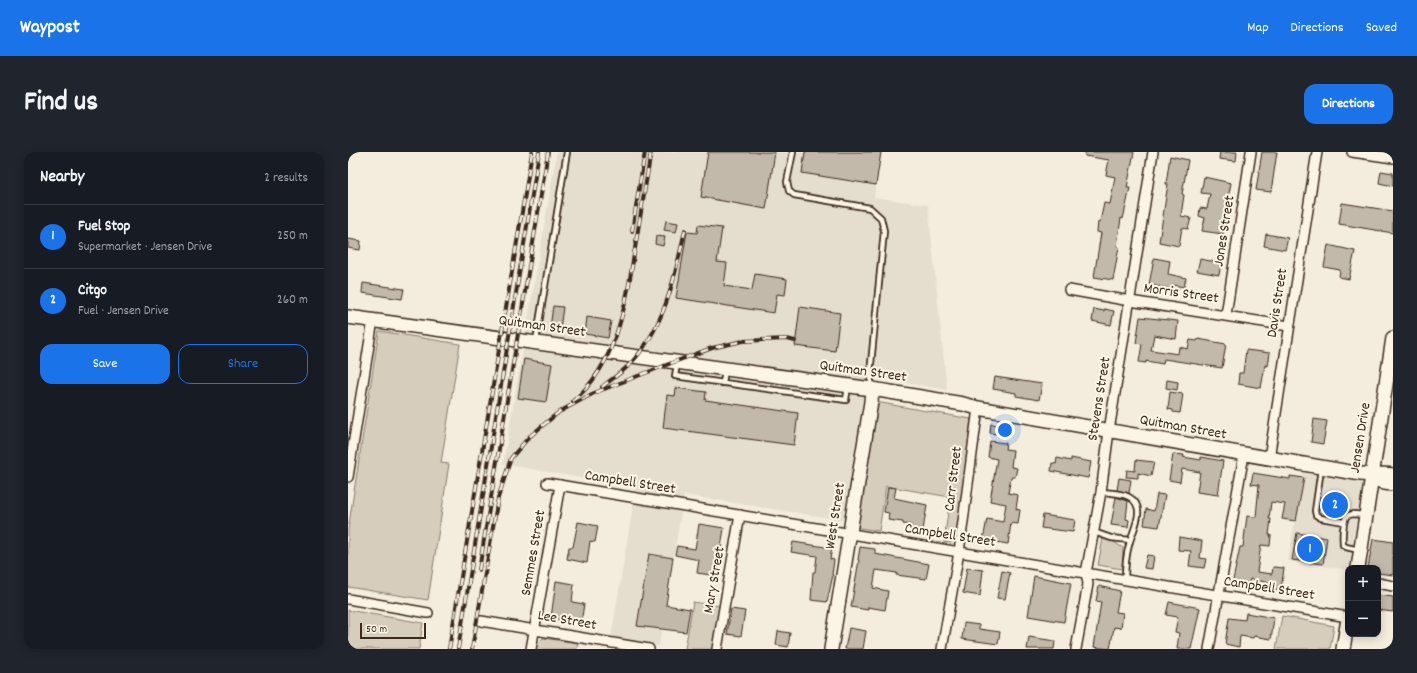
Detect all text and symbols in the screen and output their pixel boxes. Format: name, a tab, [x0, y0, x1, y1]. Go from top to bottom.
text: Waypost	[20, 15, 80, 42]
text: Map	[1247, 18, 1269, 38]
text: Directions	[1291, 18, 1344, 38]
text: Saved	[1366, 18, 1397, 38]
text: Find us	[24, 84, 98, 124]
button: Directions	[1304, 84, 1393, 124]
text: Nearby	[40, 166, 84, 190]
text: 2 results	[264, 169, 308, 188]
street label: Jones Street	[1209, 193, 1242, 268]
text: Fuel Stop	[78, 216, 131, 238]
text: 1	[52, 227, 54, 246]
text: 250 m	[277, 227, 308, 246]
text: Supermarket · Jensen Drive	[78, 238, 212, 257]
street label: Davis Street	[1262, 266, 1294, 339]
street label: Morris Street	[1142, 278, 1220, 310]
text: Citgo	[78, 280, 107, 302]
text: 2	[50, 291, 56, 310]
text: 260 m	[277, 291, 308, 310]
text: Fuel · Jensen Drive	[78, 302, 169, 321]
street label: Quitman Street	[497, 310, 587, 344]
button: Save	[40, 344, 170, 384]
button: Share	[178, 344, 308, 384]
street label: Quitman Street	[818, 355, 908, 389]
street label: Stevens Street	[1083, 355, 1118, 443]
street label: Jensen Drive	[1345, 401, 1377, 475]
street label: Quitman Street	[1138, 410, 1229, 447]
your location	[995, 420, 1015, 440]
street label: Carr Street	[939, 445, 969, 513]
street label: Campbell Street	[583, 465, 678, 501]
street label: West Street	[820, 481, 852, 551]
pin: 2	[1322, 490, 1348, 520]
street label: Semmes Street	[516, 508, 552, 598]
street label: Campbell Street	[903, 518, 998, 554]
pin: 1	[1297, 534, 1323, 564]
street label: Mary Street	[698, 544, 732, 615]
map controls	[1345, 565, 1381, 637]
button: +	[1345, 565, 1381, 601]
street label: Campbell Street	[1222, 571, 1317, 607]
button: −	[1345, 601, 1381, 637]
street label: Lee Street	[536, 605, 599, 637]
scale bar	[360, 621, 426, 640]
text: 50 m	[366, 622, 387, 638]

